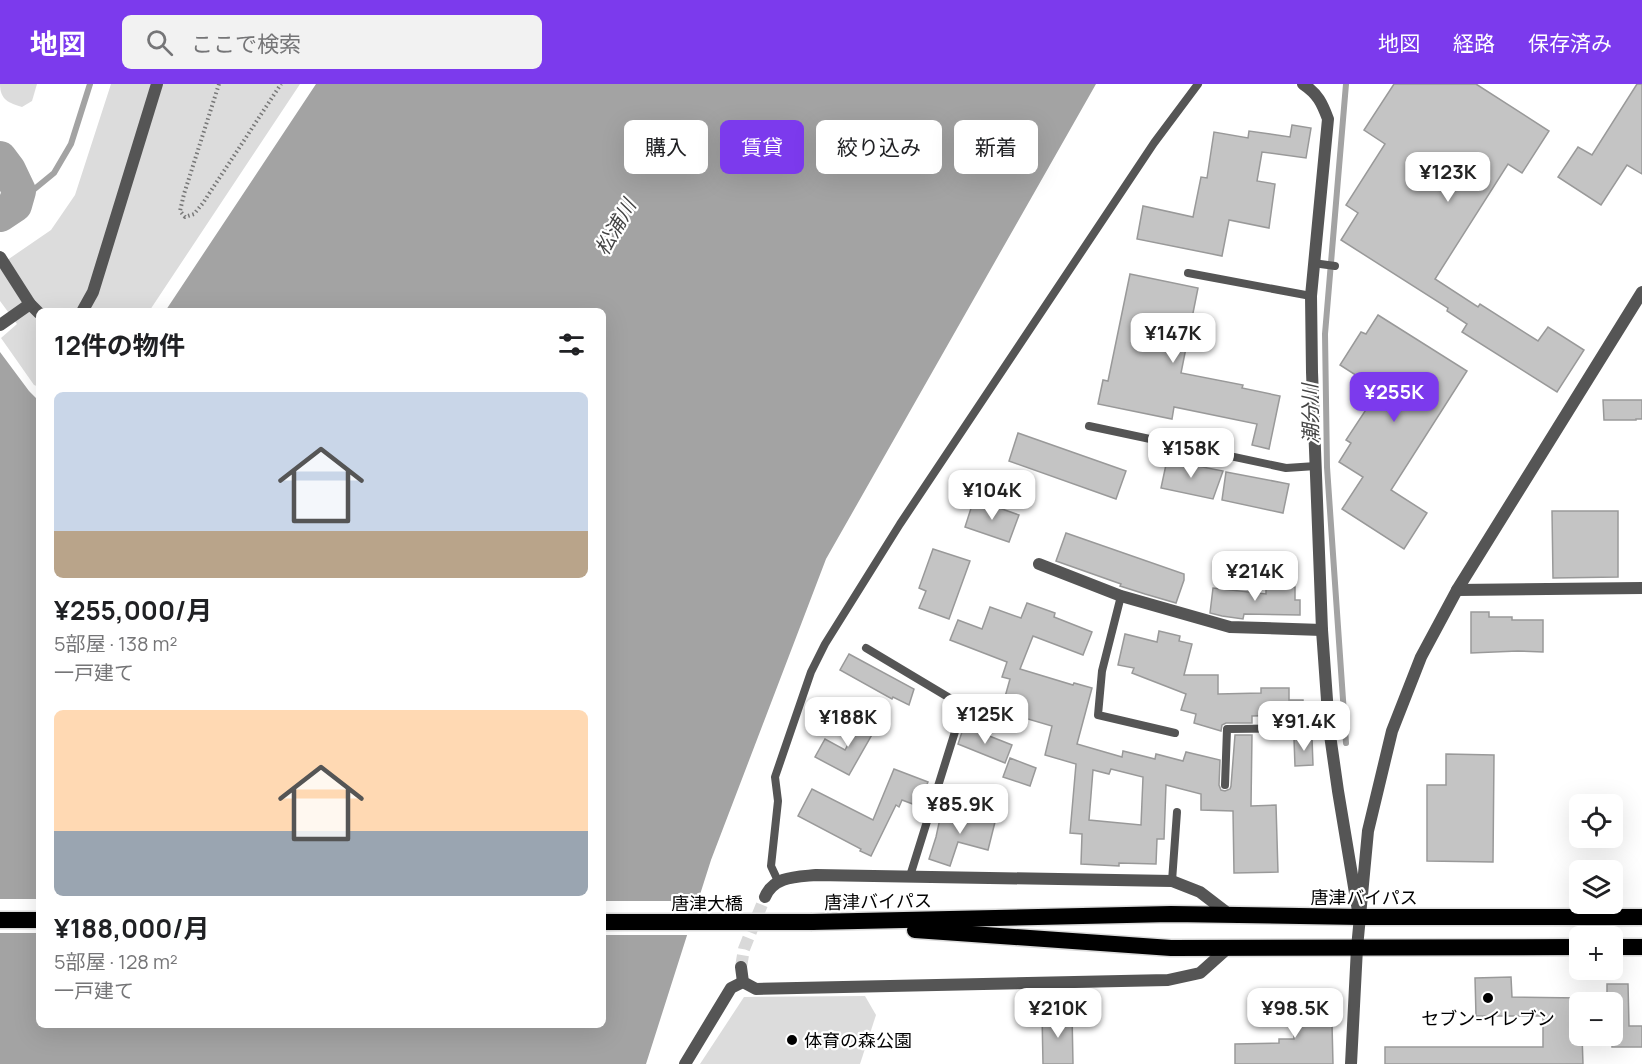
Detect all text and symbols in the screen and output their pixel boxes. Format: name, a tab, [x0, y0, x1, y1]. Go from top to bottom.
search box	[122, 15, 542, 69]
text: 地図	[30, 24, 86, 62]
icon: search	[143, 26, 176, 59]
text: ここで検索	[191, 29, 301, 59]
text: 地図	[1378, 29, 1420, 57]
text: 経路	[1453, 29, 1495, 57]
text: 保存済み	[1528, 29, 1612, 57]
chip: 購入	[624, 120, 708, 174]
chip: 賃貸	[720, 120, 804, 174]
chip: 絞り込み	[816, 120, 942, 174]
chip: 新着	[954, 120, 1038, 174]
pin: ¥123K	[1406, 152, 1490, 203]
text: ¥123K	[1419, 158, 1477, 185]
water label: 松浦川	[588, 193, 643, 260]
pin: ¥147K	[1131, 313, 1215, 364]
text: ¥147K	[1145, 319, 1201, 346]
text: 12件の物件	[54, 327, 185, 363]
icon: filters	[555, 328, 588, 361]
pin: ¥255K	[1352, 372, 1436, 423]
text: ¥255K	[1364, 378, 1424, 405]
water label: 潮分川	[1296, 382, 1324, 444]
pin: ¥158K	[1149, 428, 1233, 479]
icon: home	[267, 431, 375, 539]
text: ¥158K	[1162, 434, 1220, 461]
pin: ¥104K	[950, 470, 1034, 521]
text: ¥104K	[962, 476, 1022, 503]
pin: ¥214K	[1213, 551, 1297, 602]
text: ¥214K	[1226, 557, 1284, 584]
text: ¥255,000/月	[54, 592, 212, 628]
text: 5部屋 · 138 m²	[54, 630, 178, 657]
text: 一戸建て	[54, 659, 134, 686]
pin: ¥125K	[943, 694, 1027, 745]
pin: ¥188K	[806, 697, 890, 748]
text: ¥125K	[956, 700, 1014, 727]
pin: ¥91.4K	[1255, 701, 1353, 752]
text: ¥188K	[819, 703, 877, 730]
text: ¥91.4K	[1272, 707, 1336, 734]
icon: home	[267, 749, 375, 857]
pin: ¥85.9K	[911, 784, 1009, 835]
text: ¥85.9K	[926, 790, 994, 817]
map controls	[1569, 794, 1623, 1046]
button: locate	[1569, 794, 1623, 848]
button: layers	[1569, 860, 1623, 914]
street label: 唐津バイパス	[1310, 885, 1418, 909]
street label: 唐津バイパス	[824, 888, 932, 914]
street label: 唐津大橋	[671, 891, 743, 915]
text: ¥188,000/月	[54, 910, 210, 946]
button: +	[1569, 926, 1623, 980]
text: 5部屋 · 128 m²	[54, 948, 178, 975]
text: 一戸建て	[54, 977, 134, 1004]
pin: ¥210K	[1016, 988, 1100, 1039]
pin: ¥98.5K	[1246, 988, 1344, 1039]
marker: セブン-イレブン	[1481, 991, 1495, 1005]
button: −	[1569, 992, 1623, 1046]
text: ¥210K	[1029, 994, 1088, 1021]
text: ¥98.5K	[1261, 994, 1329, 1021]
place label: セブン-イレブン	[1421, 1006, 1555, 1030]
place label: 体育の森公園	[804, 1028, 912, 1052]
marker: 体育の森公園	[785, 1033, 799, 1047]

